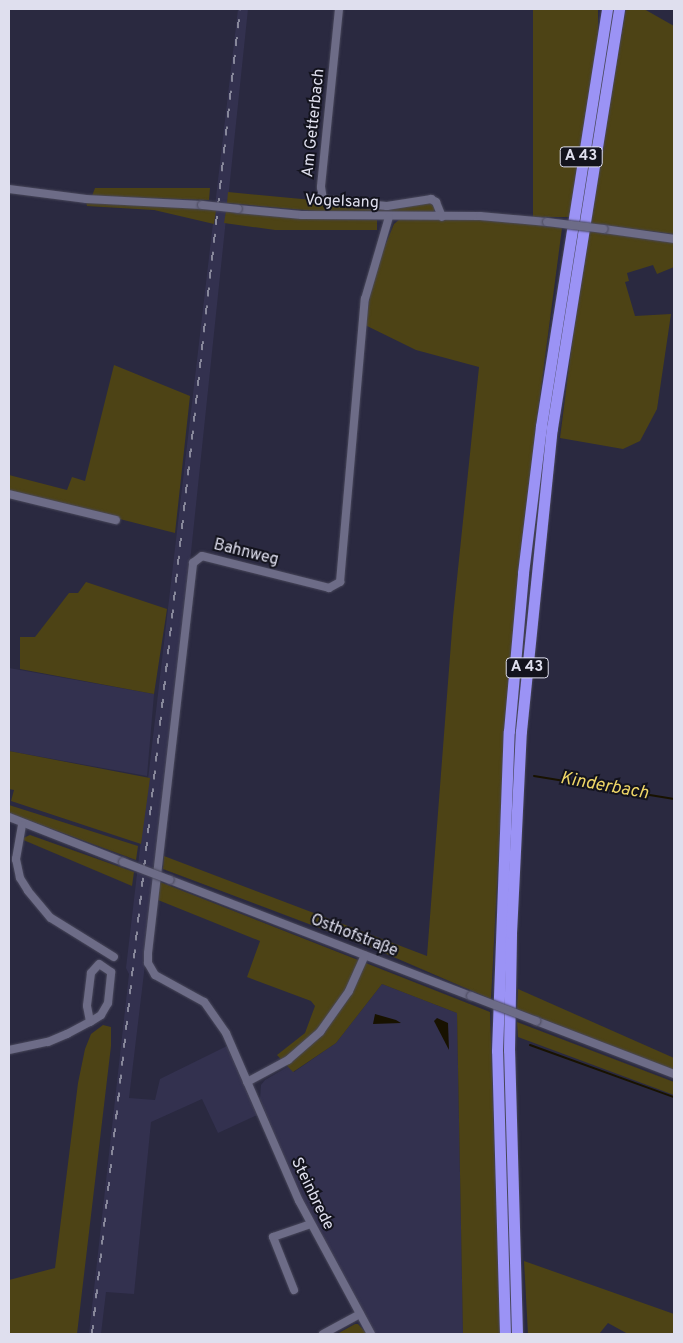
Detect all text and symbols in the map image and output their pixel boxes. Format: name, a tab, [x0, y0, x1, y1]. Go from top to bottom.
street label: Am Getterbach	[299, 68, 329, 178]
road number: A 43	[558, 144, 604, 170]
street label: Vogelsang	[305, 191, 379, 213]
street label: Bahnweg	[212, 536, 280, 570]
road number: A 43	[504, 656, 550, 680]
water label: Kinderbach	[558, 769, 650, 805]
street label: Osthofstraße	[308, 911, 400, 961]
street label: Steinbrede	[286, 1155, 338, 1233]

